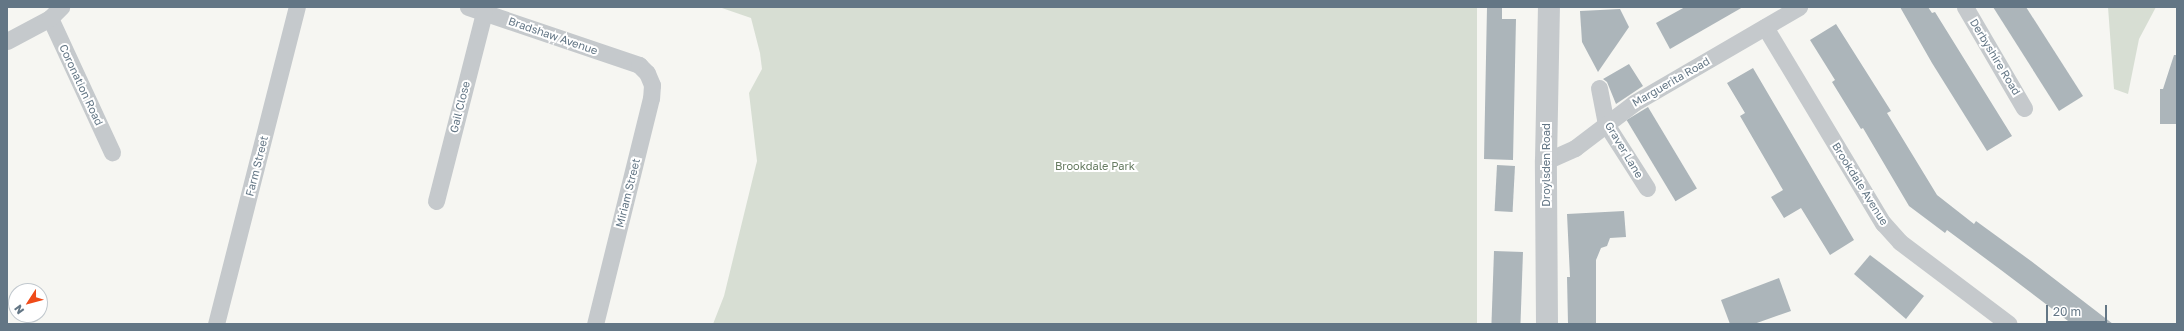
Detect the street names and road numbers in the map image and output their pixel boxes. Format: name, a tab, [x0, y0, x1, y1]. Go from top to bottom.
street label: Bradshaw Avenue	[507, 15, 599, 57]
street label: Derbyshire Road	[1967, 16, 2023, 98]
street label: Coronation Road	[56, 42, 106, 128]
street label: Marguerita Road	[1630, 54, 1712, 110]
street label: Gail Close	[447, 80, 473, 134]
street label: Graver Lane	[1602, 120, 1646, 180]
street label: Droylsden Road	[1539, 123, 1553, 207]
street label: Farm Street	[243, 134, 271, 198]
street label: Brookdale Avenue	[1829, 140, 1891, 228]
street label: Miriam Street	[613, 157, 643, 229]

